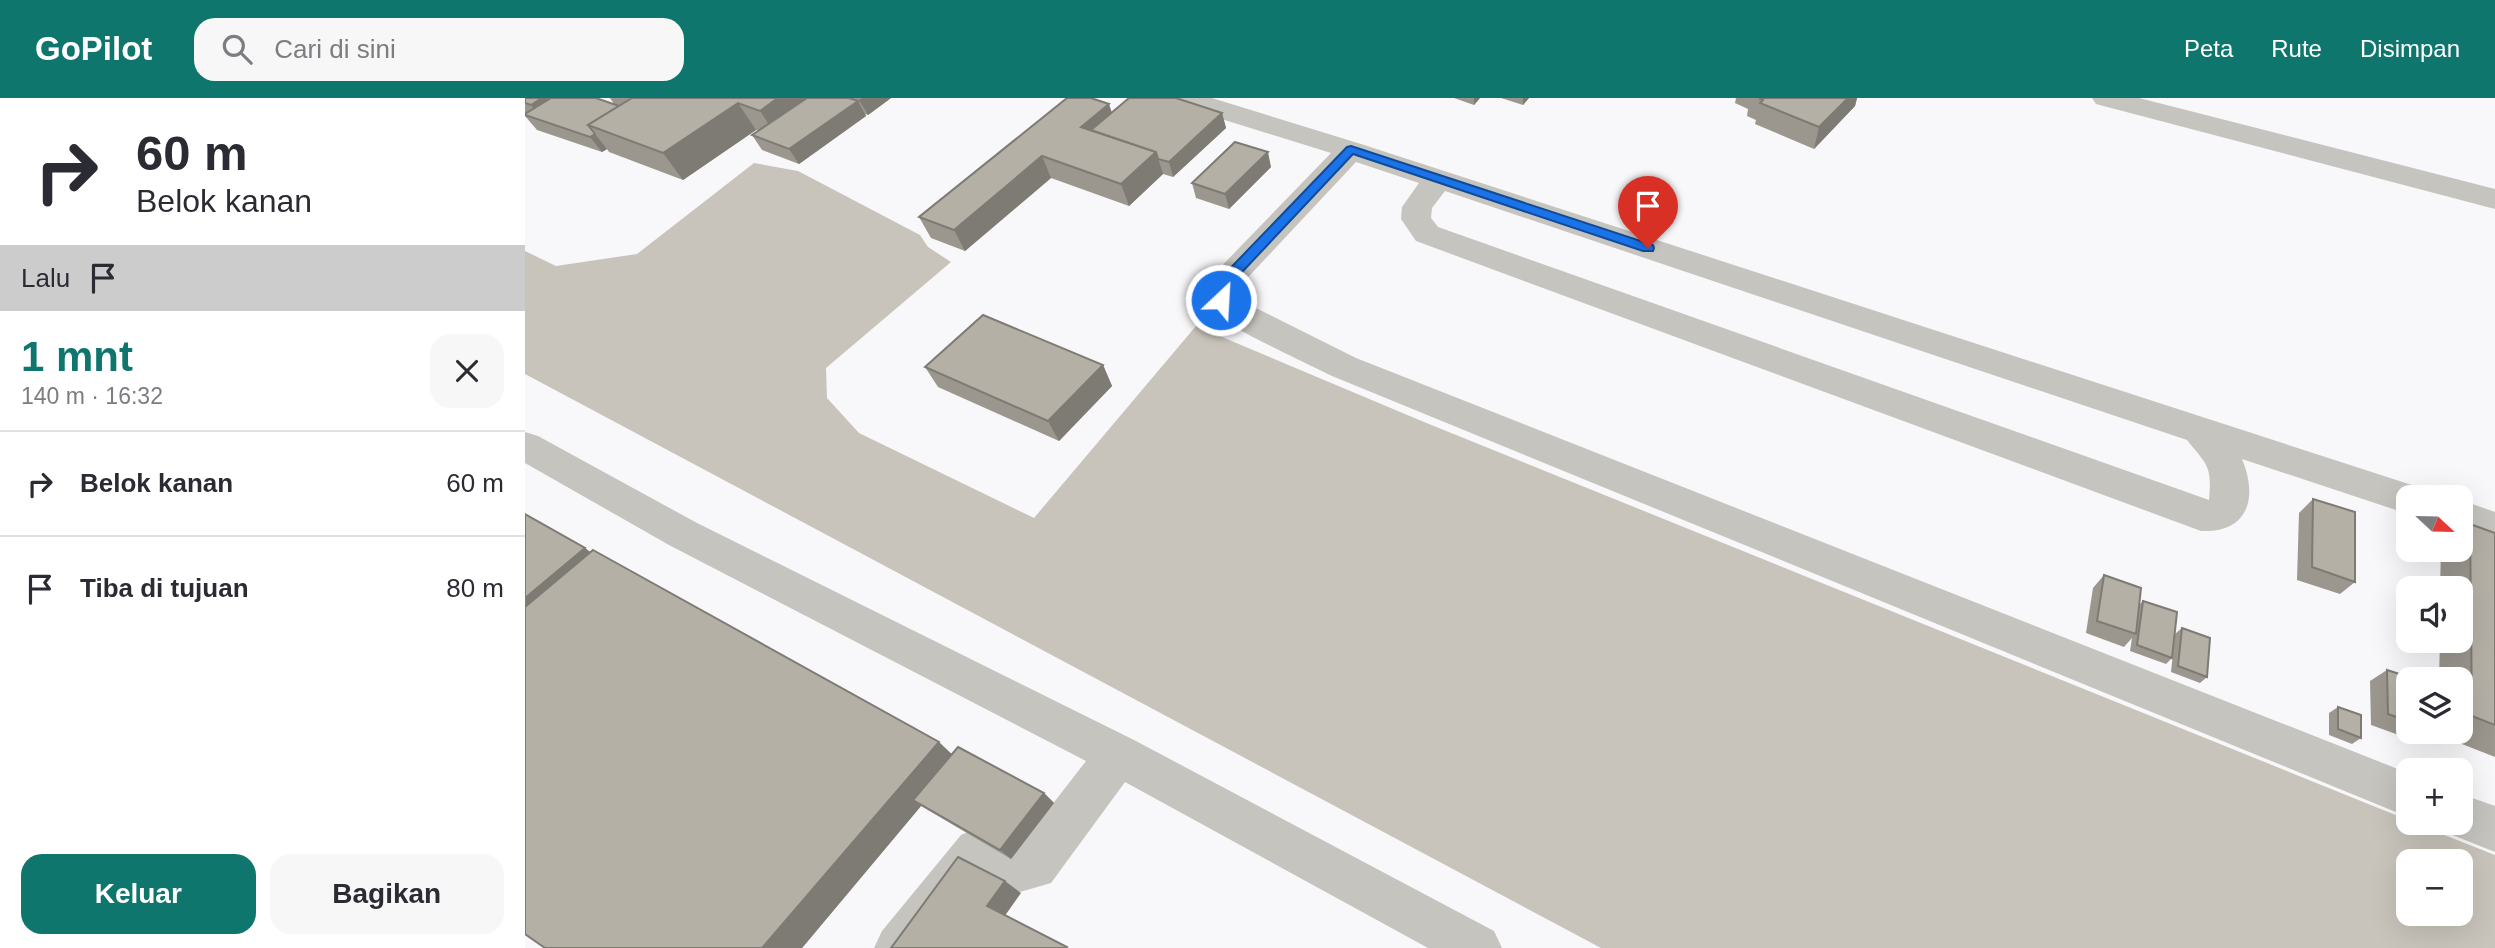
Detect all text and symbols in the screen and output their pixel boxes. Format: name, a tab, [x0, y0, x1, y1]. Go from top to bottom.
search box	[194, 18, 684, 81]
text: GoPilot	[35, 30, 152, 67]
icon: search	[218, 30, 256, 68]
text: Cari di sini	[274, 34, 396, 64]
text: Peta	[2184, 35, 2233, 62]
text: Rute	[2271, 35, 2322, 62]
text: Disimpan	[2360, 35, 2460, 62]
icon: right	[21, 126, 112, 217]
text: 60 m	[136, 126, 248, 180]
pin	[1618, 176, 1678, 248]
text: Belok kanan	[136, 183, 312, 219]
icon: arrive	[1629, 187, 1667, 225]
icon: arrive	[84, 259, 122, 297]
text: Lalu	[21, 263, 70, 293]
position arrow	[1184, 263, 1258, 337]
text: 1 mnt	[21, 333, 133, 380]
button: close	[430, 334, 504, 408]
text: 140 m · 16:32	[21, 383, 163, 409]
icon: right	[21, 465, 59, 503]
text: Belok kanan	[80, 468, 233, 498]
text: 60 m	[446, 468, 504, 498]
north arrow	[2396, 485, 2473, 562]
map controls	[2396, 485, 2473, 926]
icon: arrive	[21, 570, 59, 608]
text: Tiba di tujuan	[80, 573, 249, 603]
text: 80 m	[446, 573, 504, 603]
button: sound	[2396, 576, 2473, 653]
button: layers	[2396, 667, 2473, 744]
button: +	[2396, 758, 2473, 835]
button: −	[2396, 849, 2473, 926]
button: Keluar	[21, 854, 256, 934]
button: Bagikan	[270, 854, 504, 934]

